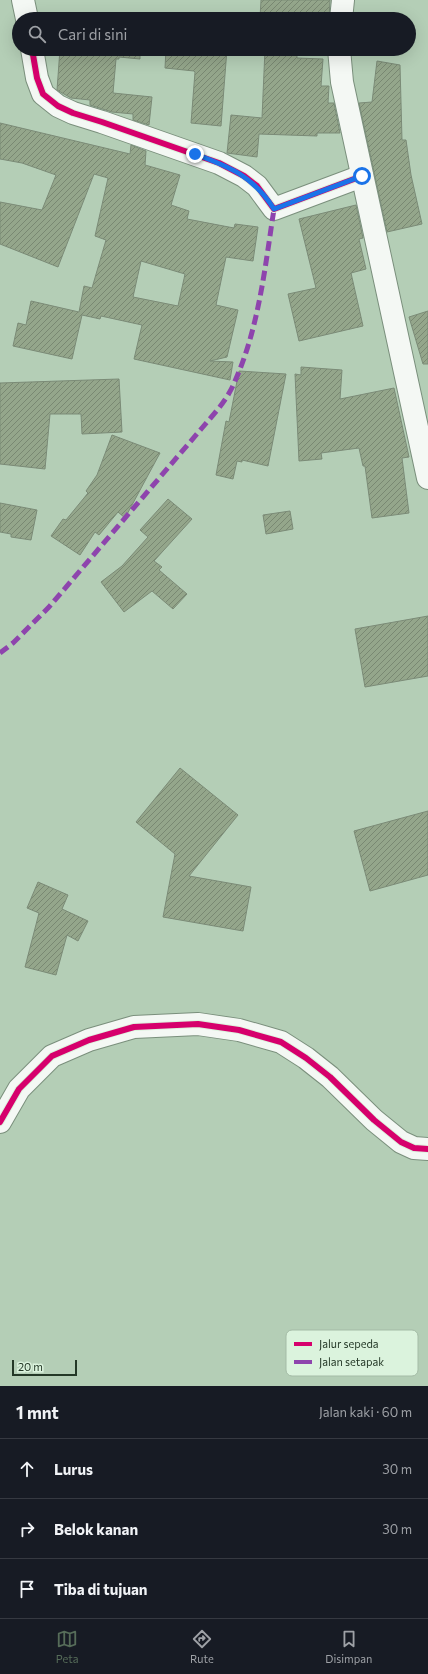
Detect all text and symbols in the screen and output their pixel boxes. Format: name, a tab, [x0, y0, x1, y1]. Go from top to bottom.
search box	[12, 12, 416, 56]
icon: search	[26, 23, 48, 45]
text: Cari di sini	[58, 25, 127, 43]
route end	[186, 145, 204, 163]
route start	[353, 167, 371, 185]
legend	[286, 1330, 418, 1376]
text: Jalur sepeda	[319, 1337, 379, 1351]
text: Jalan setapak	[319, 1355, 384, 1369]
scale bar	[12, 1358, 77, 1377]
text: 20 m	[18, 1360, 43, 1373]
text: 1 mnt	[16, 1402, 59, 1423]
text: Jalan kaki · 60 m	[319, 1404, 412, 1420]
icon: ahead	[16, 1458, 38, 1480]
text: Lurus	[54, 1460, 93, 1478]
text: 30 m	[382, 1461, 412, 1477]
icon: right	[16, 1518, 38, 1540]
text: Belok kanan	[54, 1520, 138, 1538]
text: 30 m	[382, 1521, 412, 1537]
icon: arrive	[16, 1578, 38, 1600]
text: Tiba di tujuan	[54, 1580, 148, 1598]
tab: Peta	[56, 1628, 78, 1665]
tab: Rute	[190, 1628, 214, 1665]
tab: Disimpan	[325, 1628, 372, 1665]

